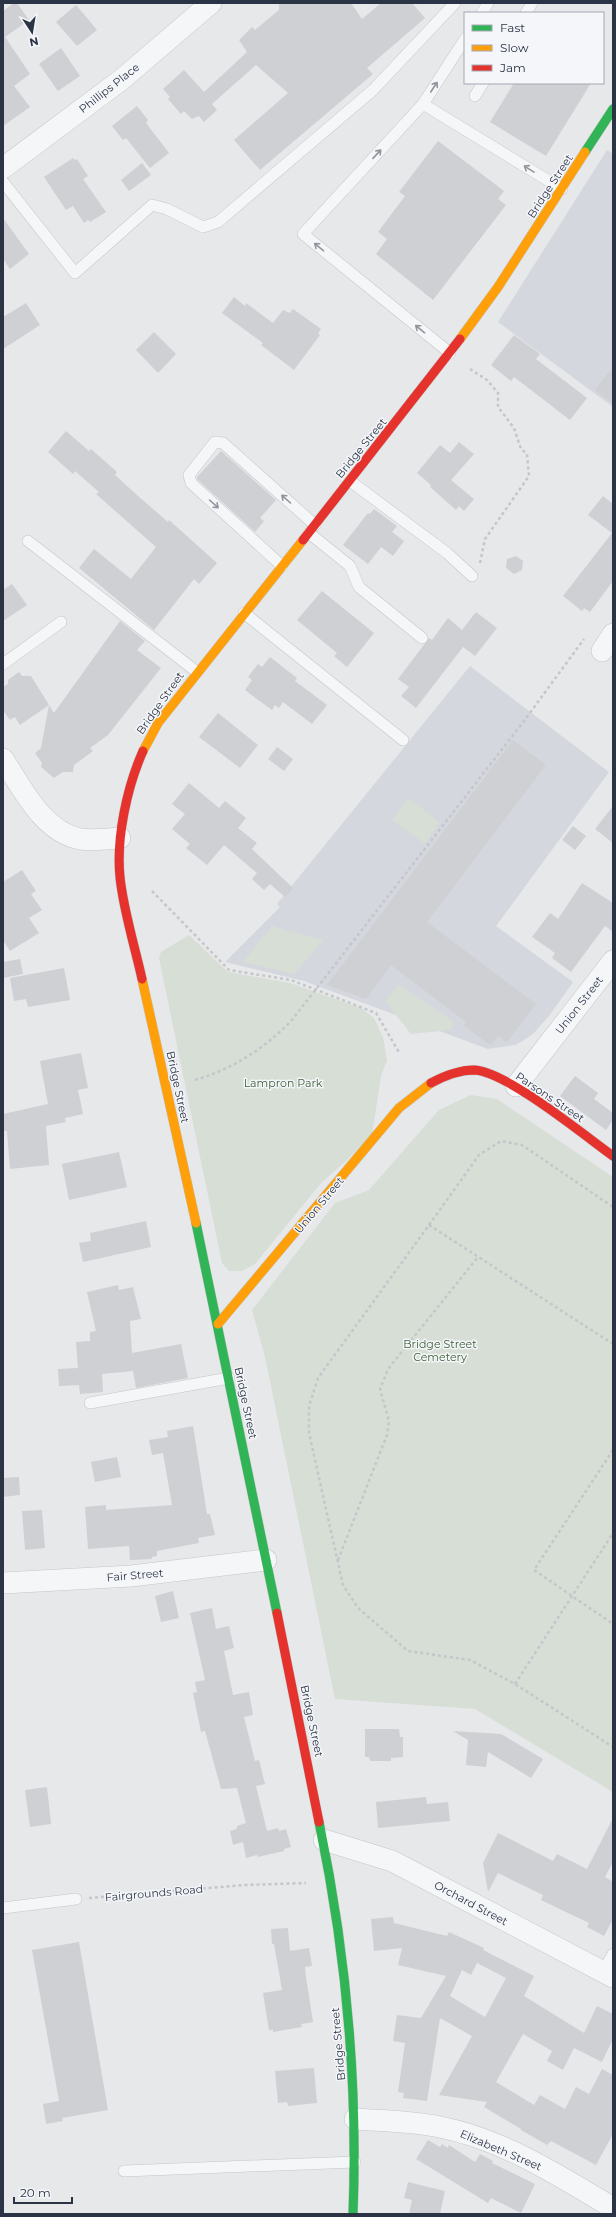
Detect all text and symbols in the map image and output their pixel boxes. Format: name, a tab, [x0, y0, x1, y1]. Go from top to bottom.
north arrow	[12, 12, 52, 52]
legend	[464, 12, 604, 84]
text: Fast	[500, 20, 525, 35]
text: N	[28, 34, 40, 50]
text: Slow	[500, 40, 529, 55]
street label: Phillips Place	[76, 60, 142, 116]
text: Jam	[499, 60, 526, 75]
one-way arrow	[430, 81, 438, 93]
one-way arrow	[372, 149, 381, 159]
street label: Bridge Street	[524, 151, 576, 221]
one-way arrow	[524, 165, 535, 173]
one-way arrow	[313, 242, 324, 251]
one-way arrow	[415, 324, 425, 333]
street label: Bridge Street	[332, 415, 390, 481]
one-way arrow	[281, 494, 291, 503]
one-way arrow	[209, 499, 219, 508]
street label: Bridge Street	[133, 669, 187, 737]
street label: Union Street	[552, 973, 606, 1037]
street label: Bridge Street	[164, 1050, 193, 1125]
street label: Parsons Street	[513, 1069, 587, 1125]
park label: Lampron Park	[244, 1076, 323, 1090]
street label: Union Street	[291, 1173, 347, 1236]
park label: Bridge Street Cemetery	[403, 1337, 477, 1364]
street label: Bridge Street	[232, 1366, 261, 1441]
street label: Fair Street	[106, 1566, 164, 1584]
street label: Bridge Street	[298, 1684, 327, 1759]
street label: Orchard Street	[432, 1878, 511, 1929]
street label: Fairgrounds Road	[104, 1882, 204, 1904]
street label: Bridge Street	[328, 2006, 348, 2081]
street label: Elizabeth Street	[458, 2126, 545, 2174]
scale bar	[14, 2179, 72, 2205]
text: 20 m	[20, 2185, 51, 2200]

